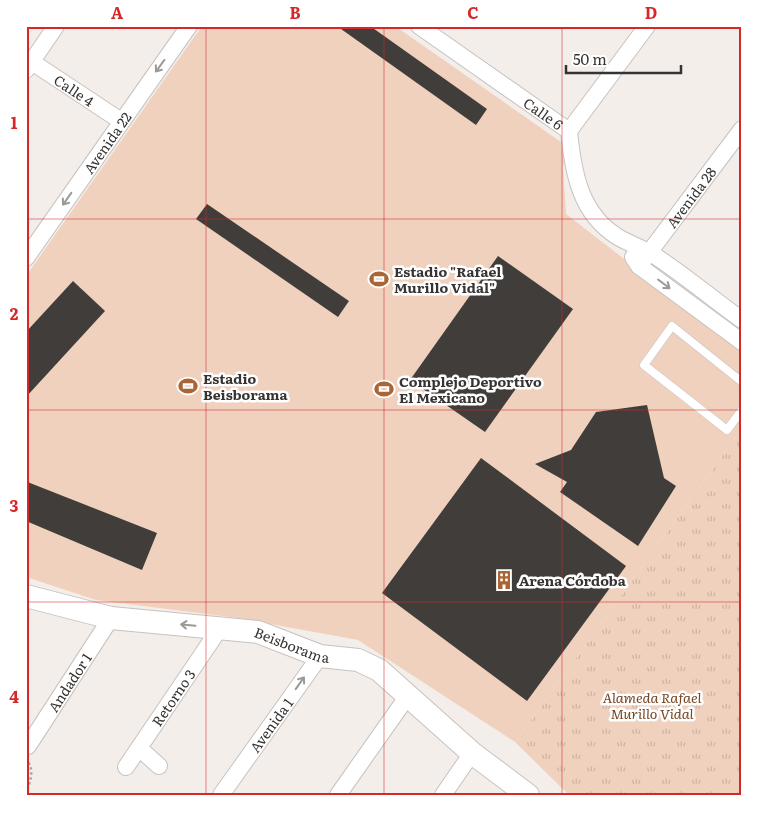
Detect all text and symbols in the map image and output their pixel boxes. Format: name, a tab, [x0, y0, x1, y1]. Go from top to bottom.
text: A	[111, 0, 123, 24]
text: B	[289, 0, 301, 24]
text: C	[467, 0, 479, 24]
text: D	[645, 0, 657, 24]
scale bar	[566, 42, 680, 74]
text: 50 m	[573, 47, 607, 70]
one-way arrow	[155, 59, 166, 72]
street label: Calle 4	[50, 69, 99, 111]
street label: Calle 6	[520, 92, 568, 134]
street label: Avenida 22	[78, 108, 136, 178]
text: 1	[11, 110, 18, 134]
street label: Avenida 28	[661, 162, 720, 232]
one-way arrow	[62, 192, 72, 206]
place label: Estadio "Rafael Murillo Vidal"	[394, 261, 501, 297]
sports icon: Estadio "Rafael Murillo Vidal"	[368, 268, 390, 290]
one-way arrow	[657, 279, 670, 290]
text: 2	[10, 301, 19, 325]
place label: Estadio Beisborama	[203, 368, 289, 404]
place label: Complejo Deportivo El Mexicano	[399, 371, 542, 407]
sports icon: Estadio Beisborama	[177, 375, 199, 397]
sports icon: Complejo Deportivo El Mexicano	[373, 378, 395, 400]
text: 3	[10, 493, 19, 517]
building icon: Arena Córdoba	[493, 569, 515, 591]
place label: Arena Córdoba	[519, 570, 627, 590]
one-way arrow	[180, 620, 196, 630]
street label: Beisborama	[252, 622, 331, 667]
street label: Andador 1	[43, 648, 96, 716]
street label: Retorno 3	[147, 665, 200, 730]
one-way arrow	[295, 677, 305, 691]
text: 4	[9, 684, 19, 708]
park label: Alameda Rafael Murillo Vidal	[603, 687, 702, 723]
street label: Avenida 1	[245, 693, 297, 756]

